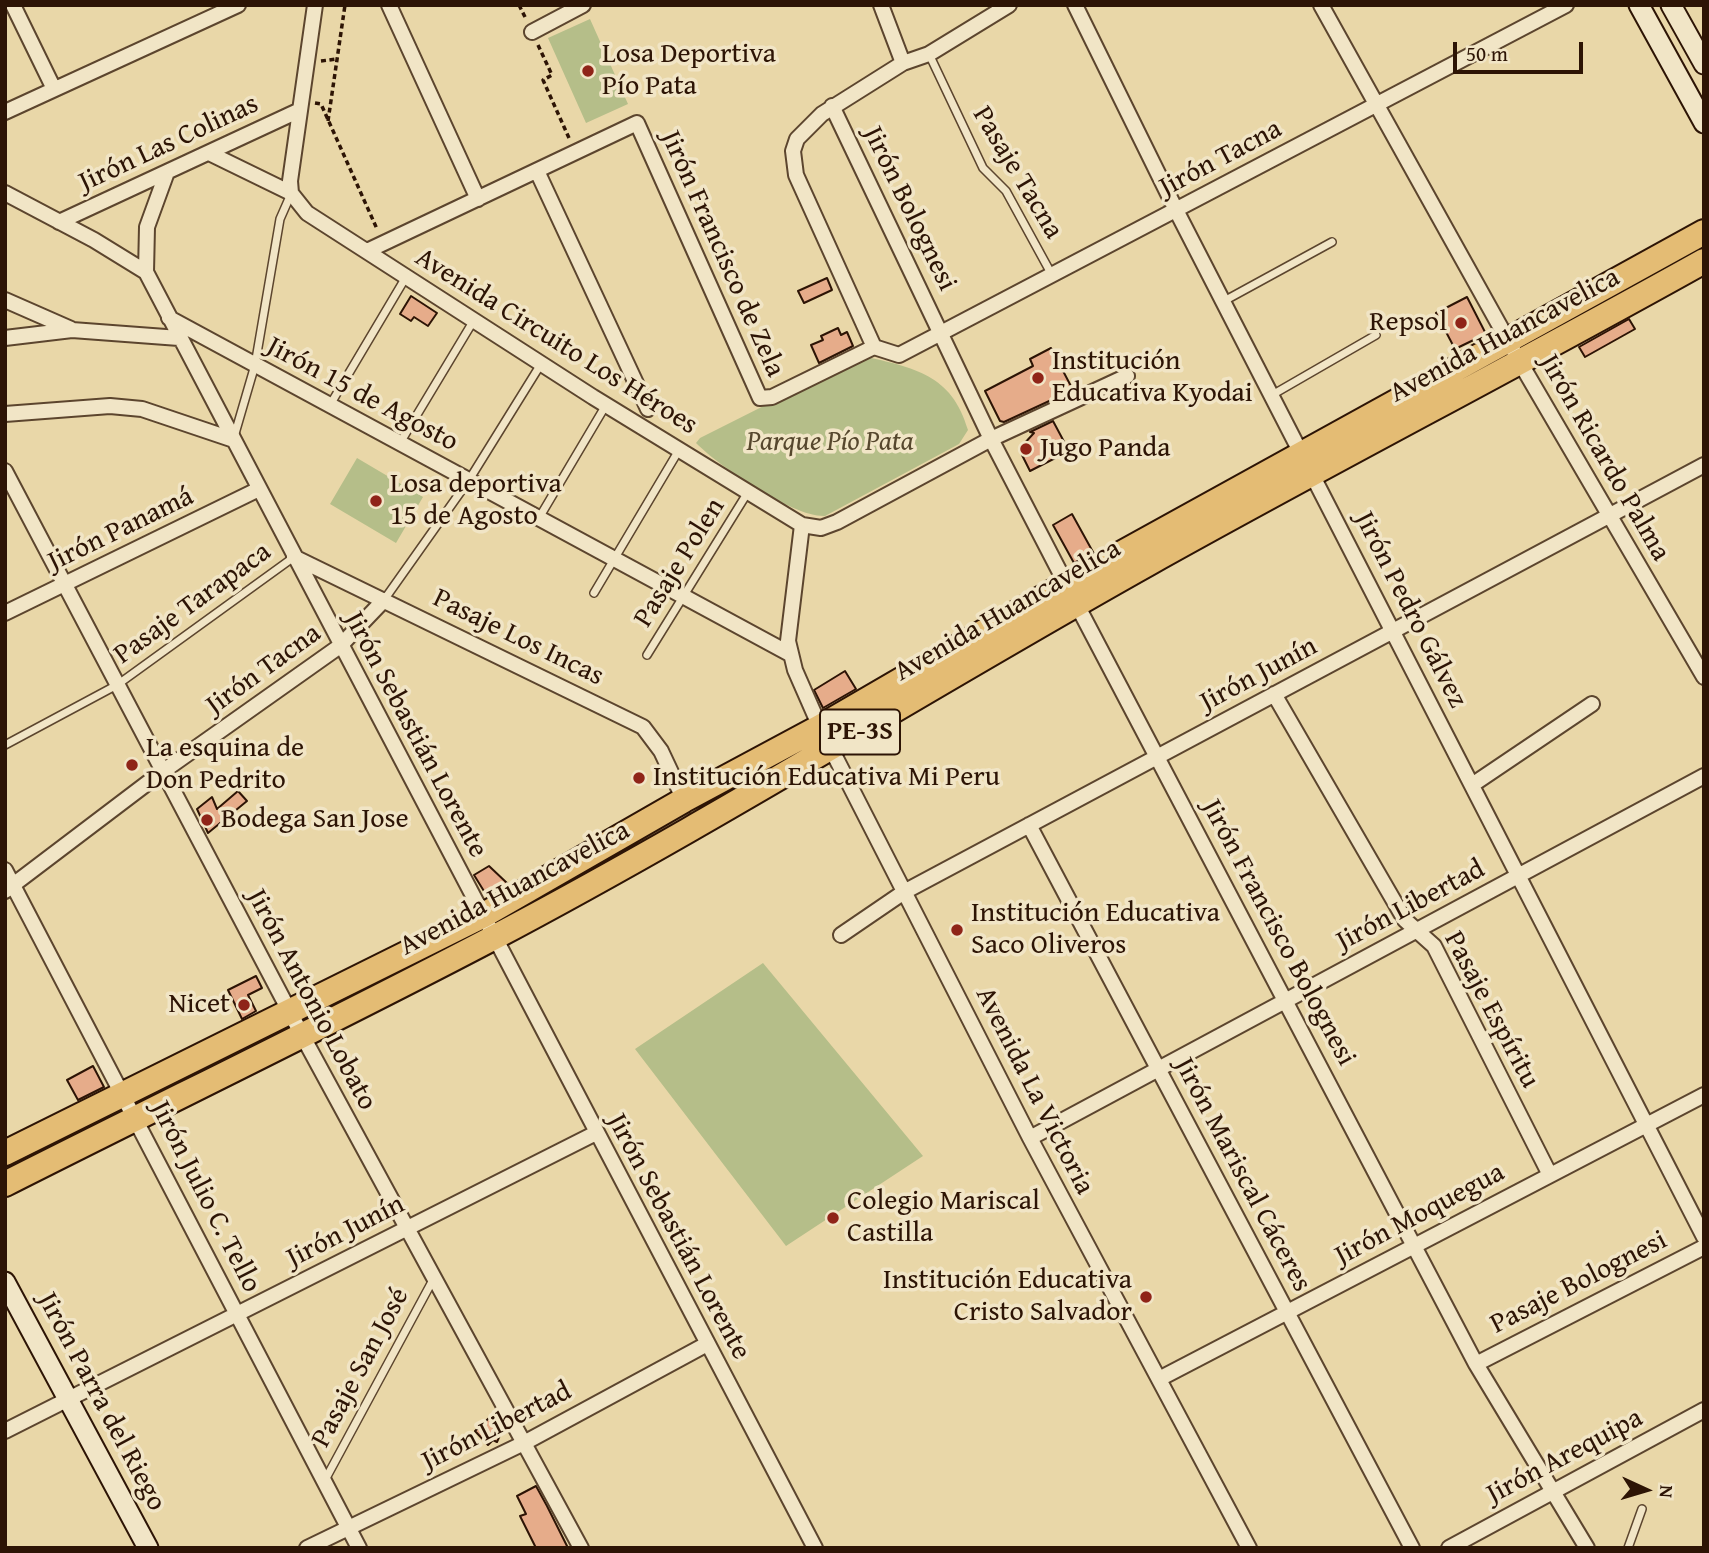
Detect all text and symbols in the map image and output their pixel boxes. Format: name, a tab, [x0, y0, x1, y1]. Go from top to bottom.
scale bar	[1457, 28, 1586, 72]
place label: Losa Deportiva Pío Pata	[602, 38, 776, 104]
text: 50 m	[1466, 38, 1508, 69]
marker: Losa Deportiva Pío Pata	[580, 63, 596, 79]
street label: Jirón Las Colinas	[74, 88, 264, 200]
street label: Pasaje Tacna	[964, 101, 1070, 245]
street label: Jirón Tacna	[1154, 113, 1288, 205]
street label: Jirón Bolognesi	[855, 121, 963, 297]
street label: Jirón Francisco de Zela	[653, 126, 791, 382]
street label: Avenida Circuito Los Héroes	[409, 241, 703, 443]
street label: Avenida Huancavelica	[1384, 261, 1626, 411]
place label: Repsol	[1369, 306, 1447, 340]
marker: Repsol	[1453, 315, 1469, 331]
street label: Jirón 15 de Agosto	[260, 330, 464, 460]
place label: Institución Educativa Kyodai	[1052, 345, 1253, 411]
street label: Jirón Ricardo Palma	[1531, 349, 1677, 567]
marker: Institución Educativa Kyodai	[1030, 370, 1046, 386]
park label: Parque Pío Pata	[746, 426, 914, 460]
place label: Jugo Panda	[1040, 432, 1171, 466]
marker: Jugo Panda	[1018, 441, 1034, 457]
place label: Losa deportiva 15 de Agosto	[390, 468, 562, 534]
street label: Jirón Panamá	[43, 480, 199, 580]
street label: Pasaje Polen	[627, 492, 733, 634]
marker: Losa deportiva 15 de Agosto	[368, 493, 384, 509]
street label: Jirón Pedro Gálvez	[1346, 506, 1474, 714]
street label: Avenida Huancavelica	[889, 533, 1127, 689]
street label: Pasaje Tarapaca	[108, 536, 278, 672]
street label: Pasaje Los Incas	[427, 582, 609, 694]
street label: Jirón Sebastián Lorente	[336, 606, 494, 864]
street label: Jirón Tacna	[200, 617, 328, 723]
street label: Jirón Junín	[1195, 630, 1323, 720]
road number: PE-3S	[820, 710, 900, 754]
place label: La esquina de Don Pedrito	[146, 732, 304, 798]
marker: La esquina de Don Pedrito	[124, 757, 140, 773]
place label: Institución Educativa Mi Peru	[653, 761, 1000, 795]
marker: Institución Educativa Mi Peru	[631, 770, 647, 786]
street label: Jirón Francisco Bolognesi	[1194, 794, 1362, 1072]
place label: Bodega San Jose	[221, 803, 409, 837]
marker: Bodega San Jose	[199, 812, 215, 828]
street label: Avenida Huancavelica	[394, 814, 636, 964]
street label: Jirón Libertad	[1331, 853, 1491, 959]
street label: Jirón Antonio Lobato	[239, 884, 383, 1116]
place label: Institución Educativa Saco Oliveros	[971, 897, 1220, 963]
marker: Institución Educativa Saco Oliveros	[949, 922, 965, 938]
street label: Pasaje Espíritu	[1436, 926, 1546, 1094]
street label: Avenida La Victoria	[967, 982, 1101, 1200]
place label: Nicet	[168, 988, 230, 1022]
marker: Nicet	[236, 997, 252, 1013]
street label: Jirón Mariscal Cáceres	[1166, 1052, 1318, 1298]
street label: Jirón Julio C. Tello	[142, 1096, 268, 1298]
street label: Jirón Sebastián Lorente	[599, 1108, 757, 1366]
street label: Jirón Moquegua	[1330, 1156, 1510, 1274]
place label: Colegio Mariscal Castilla	[847, 1185, 1040, 1251]
street label: Jirón Junín	[281, 1188, 411, 1276]
marker: Colegio Mariscal Castilla	[825, 1210, 841, 1226]
street label: Pasaje Bolognesi	[1485, 1224, 1673, 1342]
place label: Institución Educativa Cristo Salvador	[883, 1264, 1132, 1330]
street label: Pasaje San José	[305, 1283, 417, 1453]
street label: Jirón Parra del Riego	[29, 1287, 173, 1517]
marker: Institución Educativa Cristo Salvador	[1138, 1289, 1154, 1305]
street label: Jirón Libertad	[417, 1375, 577, 1479]
street label: Jirón Arequipa	[1481, 1402, 1649, 1512]
north arrow	[1611, 1455, 1681, 1525]
text: N	[1653, 1484, 1681, 1499]

